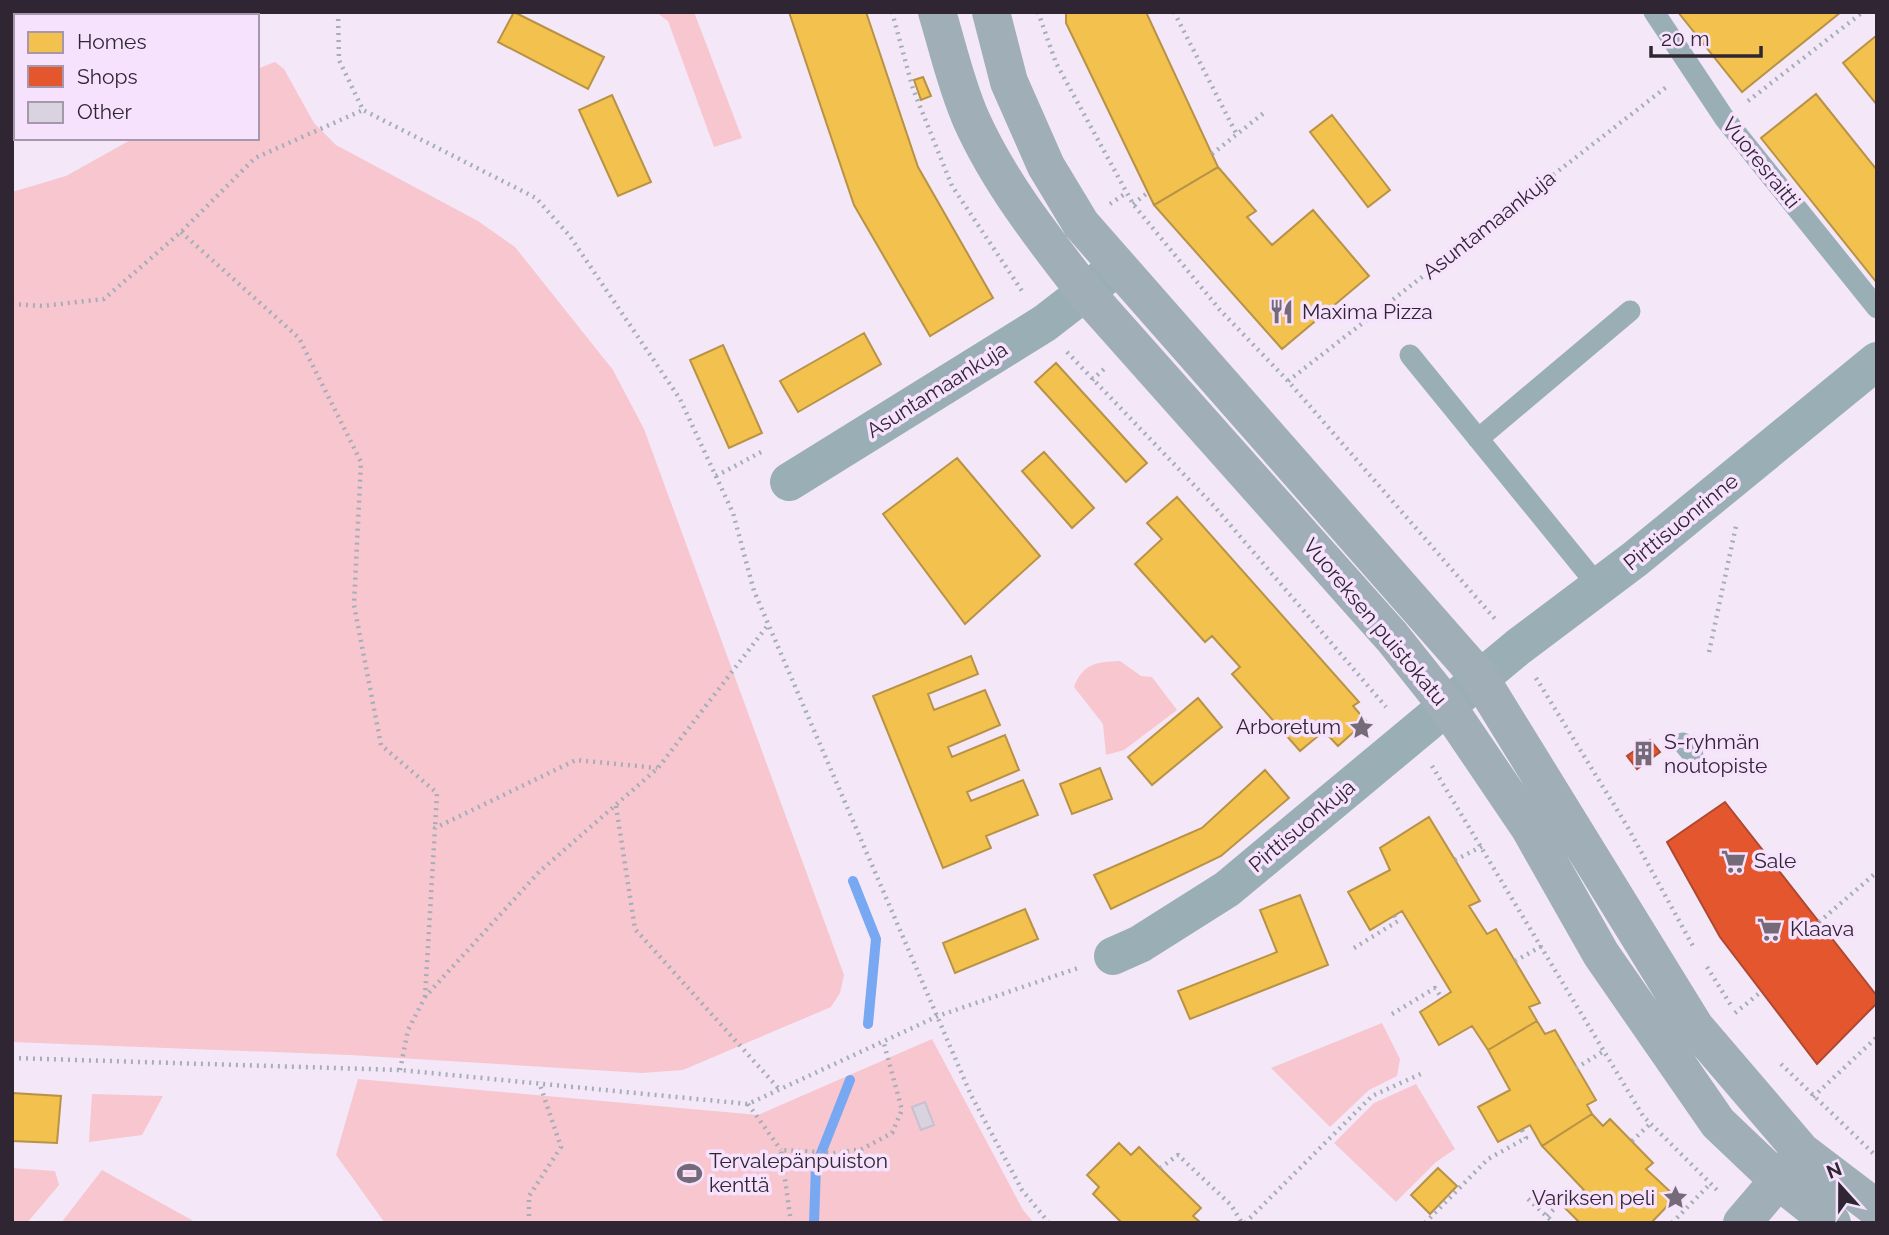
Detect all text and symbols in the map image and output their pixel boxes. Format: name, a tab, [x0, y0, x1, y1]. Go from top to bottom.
legend	[14, 14, 259, 140]
scale bar	[1651, 14, 1761, 58]
text: 20 m	[1661, 26, 1709, 51]
text: Homes	[77, 29, 147, 54]
text: Shops	[77, 64, 138, 89]
text: Other	[77, 99, 132, 124]
street label: Vuoresraitti	[1717, 112, 1806, 213]
street label: Asuntamaankuja	[1417, 165, 1560, 284]
restaurant icon: Maxima Pizza	[1268, 298, 1296, 326]
place label: Maxima Pizza	[1302, 299, 1433, 324]
street label: Asuntamaankuja	[862, 336, 1012, 443]
street label: Pirttisuonrinne	[1619, 468, 1743, 575]
street label: Vuoreksen puistokatu	[1298, 533, 1453, 710]
place icon: Arboretum	[1347, 713, 1375, 741]
place label: Arboretum	[1236, 714, 1341, 739]
place label: S-ryhmän noutopiste	[1664, 729, 1767, 778]
building icon: S-ryhmän noutopiste	[1630, 740, 1658, 768]
street label: Pirttisuonkuja	[1244, 774, 1360, 877]
supermarket icon: Sale	[1720, 847, 1748, 875]
place label: Sale	[1754, 848, 1796, 873]
supermarket icon: Klaava	[1756, 915, 1784, 943]
place label: Klaava	[1790, 916, 1854, 941]
place label: Tervalepänpuiston kenttä	[709, 1148, 888, 1197]
north arrow	[1805, 1151, 1875, 1221]
text: N	[1823, 1157, 1845, 1183]
sports icon: Tervalepänpuiston kenttä	[675, 1159, 703, 1187]
place icon: Variksen peli	[1661, 1184, 1689, 1212]
place label: Variksen peli	[1532, 1185, 1655, 1210]

